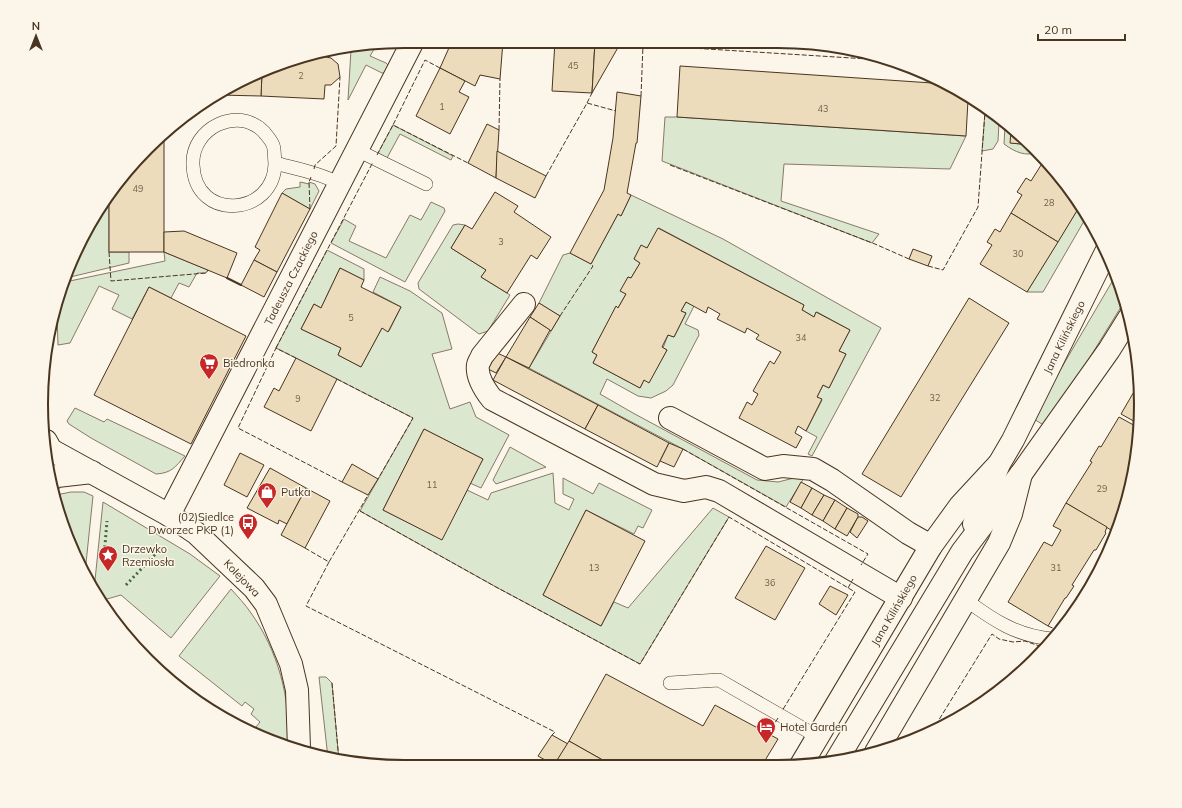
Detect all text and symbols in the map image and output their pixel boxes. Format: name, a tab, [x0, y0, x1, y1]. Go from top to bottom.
north arrow	[16, 16, 56, 56]
scale bar	[1038, 16, 1125, 42]
text: N	[32, 19, 40, 33]
text: 20 m	[1044, 22, 1072, 37]
house number: 45	[568, 60, 579, 71]
house number: 2	[298, 70, 304, 81]
house number: 1	[439, 101, 445, 112]
house number: 43	[818, 103, 828, 114]
house number: 49	[133, 183, 143, 194]
house number: 28	[1044, 197, 1054, 208]
street label: Tadeusza Czackiego	[261, 228, 321, 328]
house number: 3	[498, 236, 504, 247]
house number: 30	[1013, 248, 1023, 259]
street label: Jana Kilińskiego	[1040, 298, 1088, 376]
house number: 5	[348, 312, 354, 323]
house number: 34	[796, 332, 807, 343]
supermarket icon: Biedronka	[198, 352, 220, 380]
place label: Biedronka	[223, 356, 275, 370]
house number: 32	[930, 392, 940, 403]
house number: 9	[295, 393, 301, 404]
house number: 11	[427, 479, 437, 490]
shop icon: Putka	[256, 481, 278, 509]
house number: 29	[1097, 483, 1107, 494]
place label: Putka	[281, 485, 311, 499]
place label: (02)Siedlce Dworzec PKP (1)	[148, 510, 234, 537]
bus stop icon: (02)Siedlce Dworzec PKP (1)	[237, 512, 259, 540]
place label: Drzewko Rzemiosła	[122, 542, 174, 569]
place icon: Drzewko Rzemiosła	[97, 544, 119, 572]
street label: Kolejowa	[221, 556, 263, 600]
house number: 13	[589, 562, 599, 573]
house number: 31	[1051, 562, 1061, 573]
street label: Jana Kilińskiego	[868, 572, 920, 648]
house number: 36	[765, 577, 775, 588]
hotel icon: Hotel Garden	[755, 716, 777, 744]
place label: Hotel Garden	[780, 720, 848, 734]

